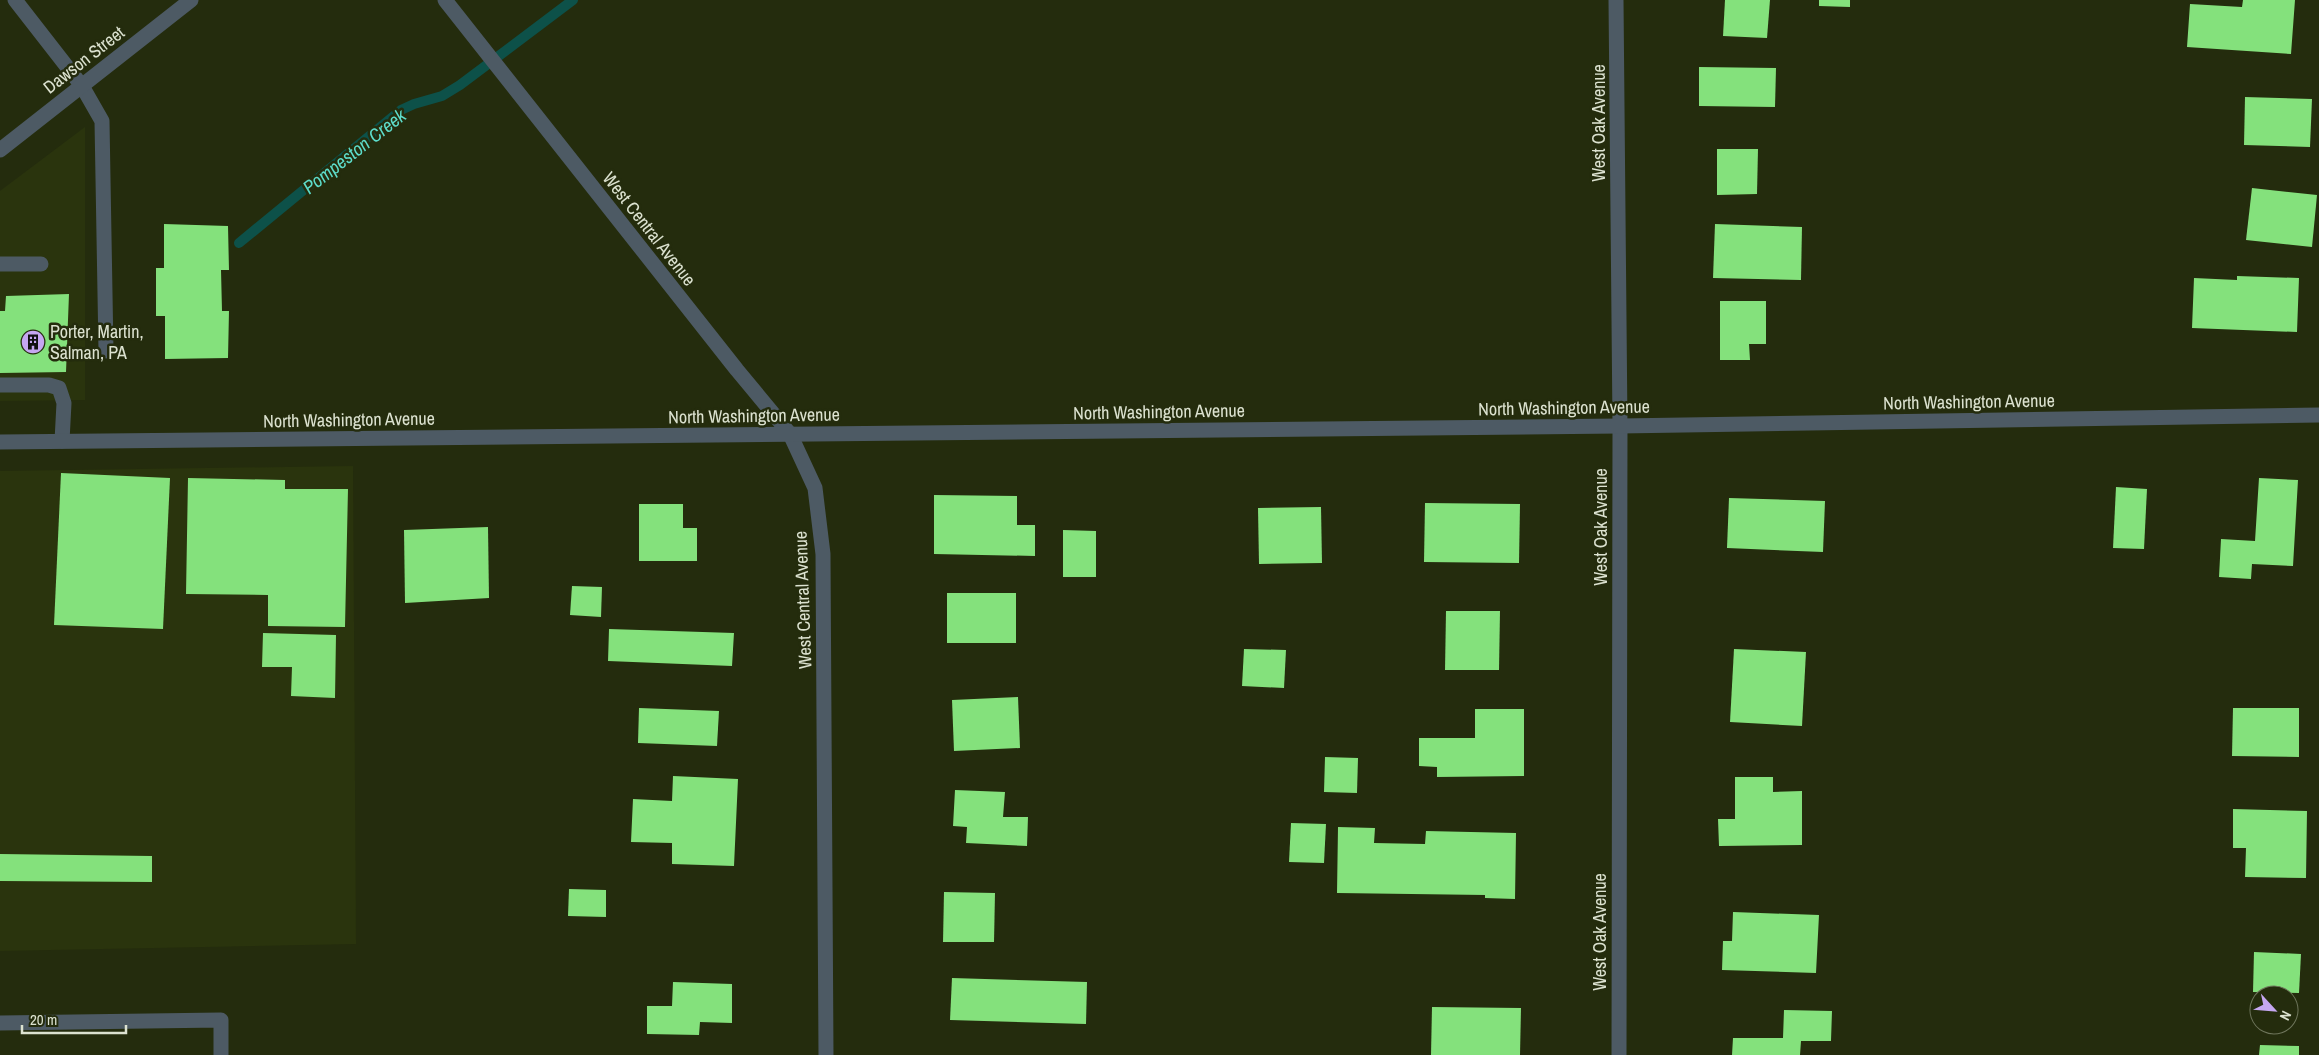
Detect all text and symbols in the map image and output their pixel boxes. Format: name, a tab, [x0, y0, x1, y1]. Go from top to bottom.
street label: Dawson Street	[38, 20, 130, 99]
street label: West Oak Avenue	[1586, 64, 1611, 182]
water label: Pompeston Creek	[297, 102, 412, 200]
street label: West Central Avenue	[597, 167, 702, 291]
place label: Porter, Martin, Salman, PA	[50, 319, 144, 365]
building icon: Porter, Martin, Salman, PA	[20, 329, 46, 355]
street label: North Washington Avenue	[1883, 388, 2055, 415]
street label: North Washington Avenue	[1478, 394, 1650, 421]
street label: North Washington Avenue	[1073, 398, 1245, 425]
street label: North Washington Avenue	[668, 402, 840, 429]
street label: North Washington Avenue	[263, 406, 435, 433]
street label: West Oak Avenue	[1588, 468, 1613, 586]
street label: West Central Avenue	[788, 531, 817, 669]
street label: West Oak Avenue	[1587, 873, 1612, 991]
north arrow	[2249, 985, 2299, 1035]
scale bar	[22, 1002, 126, 1034]
text: N	[2276, 1008, 2296, 1023]
text: 20 m	[30, 1009, 57, 1030]

